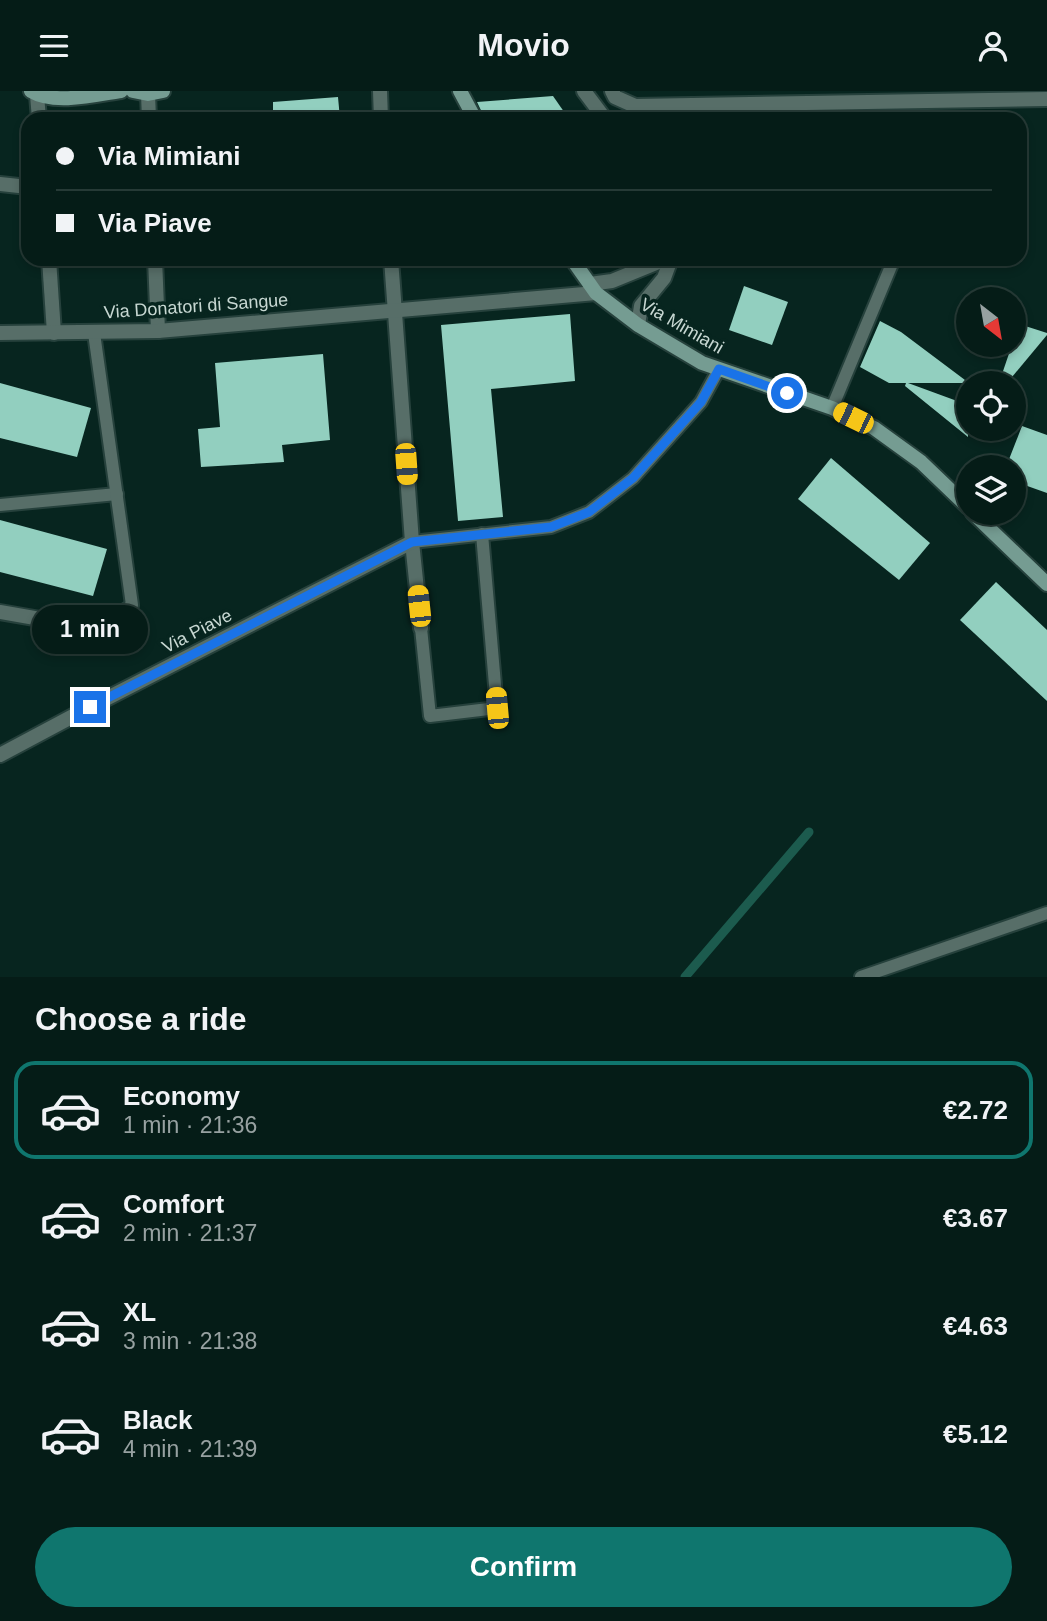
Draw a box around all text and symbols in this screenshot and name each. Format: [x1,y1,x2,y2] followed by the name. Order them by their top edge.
[35,27,73,65] icon: menu
[477,27,570,63] text: Movio
[974,27,1012,65] icon: person
[98,141,241,171] text: Via Mimiani
[98,208,212,238] text: Via Piave
[956,287,1026,357] north arrow
[956,287,1026,525] map controls
[103,290,289,322] street label: Via Donatori di Sangue
[637,294,727,358] street label: Via Mimiani
[956,371,1026,441] button: locate
[771,377,803,409] route start
[830,399,877,437] car
[395,442,418,486] car
[956,455,1026,525] button: layers
[407,584,432,628] car
[32,605,148,655] callout: 1 min
[159,605,235,657] street label: Via Piave
[60,616,120,642] text: 1 min
[485,686,510,730] car
[74,691,106,723] route end
[35,1001,247,1037] text: Choose a ride
[39,1079,102,1142] icon: car
[123,1081,240,1111] text: Economy
[943,1095,1008,1125] text: €2.72
[123,1112,257,1138] text: 1 min · 21:36
[39,1187,102,1250] icon: car
[123,1189,224,1219] text: Comfort
[943,1203,1008,1233] text: €3.67
[123,1220,257,1246] text: 2 min · 21:37
[39,1295,102,1358] icon: car
[123,1297,156,1327] text: XL
[943,1311,1008,1341] text: €4.63
[123,1328,257,1354] text: 3 min · 21:38
[39,1403,102,1466] icon: car
[123,1405,192,1435] text: Black
[943,1419,1008,1449] text: €5.12
[123,1436,257,1462] text: 4 min · 21:39
[35,1527,1012,1607] button: Confirm

